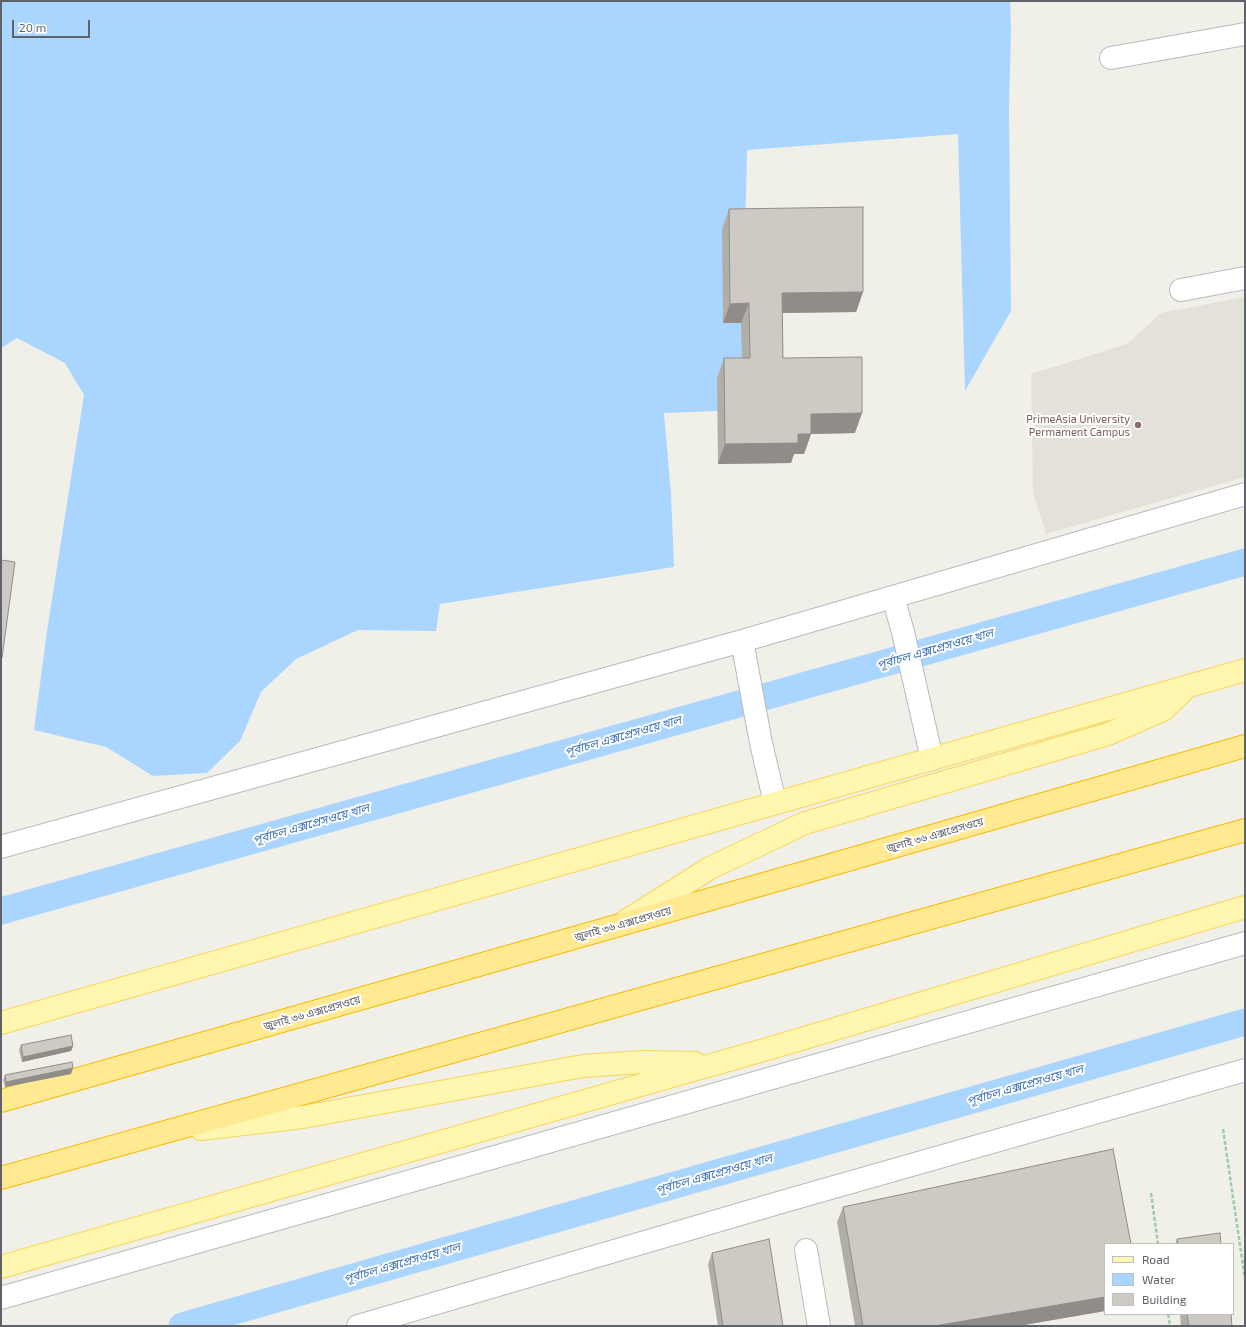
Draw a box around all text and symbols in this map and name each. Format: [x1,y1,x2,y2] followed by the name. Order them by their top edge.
[14,12,92,38] scale bar
[19,20,46,34] text: 20 m
[1026,412,1130,438] place label: PrimeAsia University Permament Campus
[1133,420,1143,430] marker: PrimeAsia University Permament Campus
[875,625,995,673] water label: পূর্বাচল এক্সপ্রেসওয়ে খাল
[563,712,683,760] water label: পূর্বাচল এক্সপ্রেসওয়ে খাল
[251,800,371,848] water label: পূর্বাচল এক্সপ্রেসওয়ে খাল
[885,815,985,855] street label: জুলাই ৩৬ এক্সপ্রেসওয়ে
[573,904,673,944] street label: জুলাই ৩৬ এক্সপ্রেসওয়ে
[262,993,362,1033] street label: জুলাই ৩৬ এক্সপ্রেসওয়ে
[965,1061,1085,1109] water label: পূর্বাচল এক্সপ্রেসওয়ে খাল
[654,1150,774,1198] water label: পূর্বাচল এক্সপ্রেসওয়ে খাল
[342,1239,462,1287] water label: পূর্বাচল এক্সপ্রেসওয়ে খাল
[1104,1243,1234,1315] legend
[1142,1252,1170,1266] text: Road
[1142,1272,1176,1286] text: Water
[1142,1292,1186,1306] text: Building

